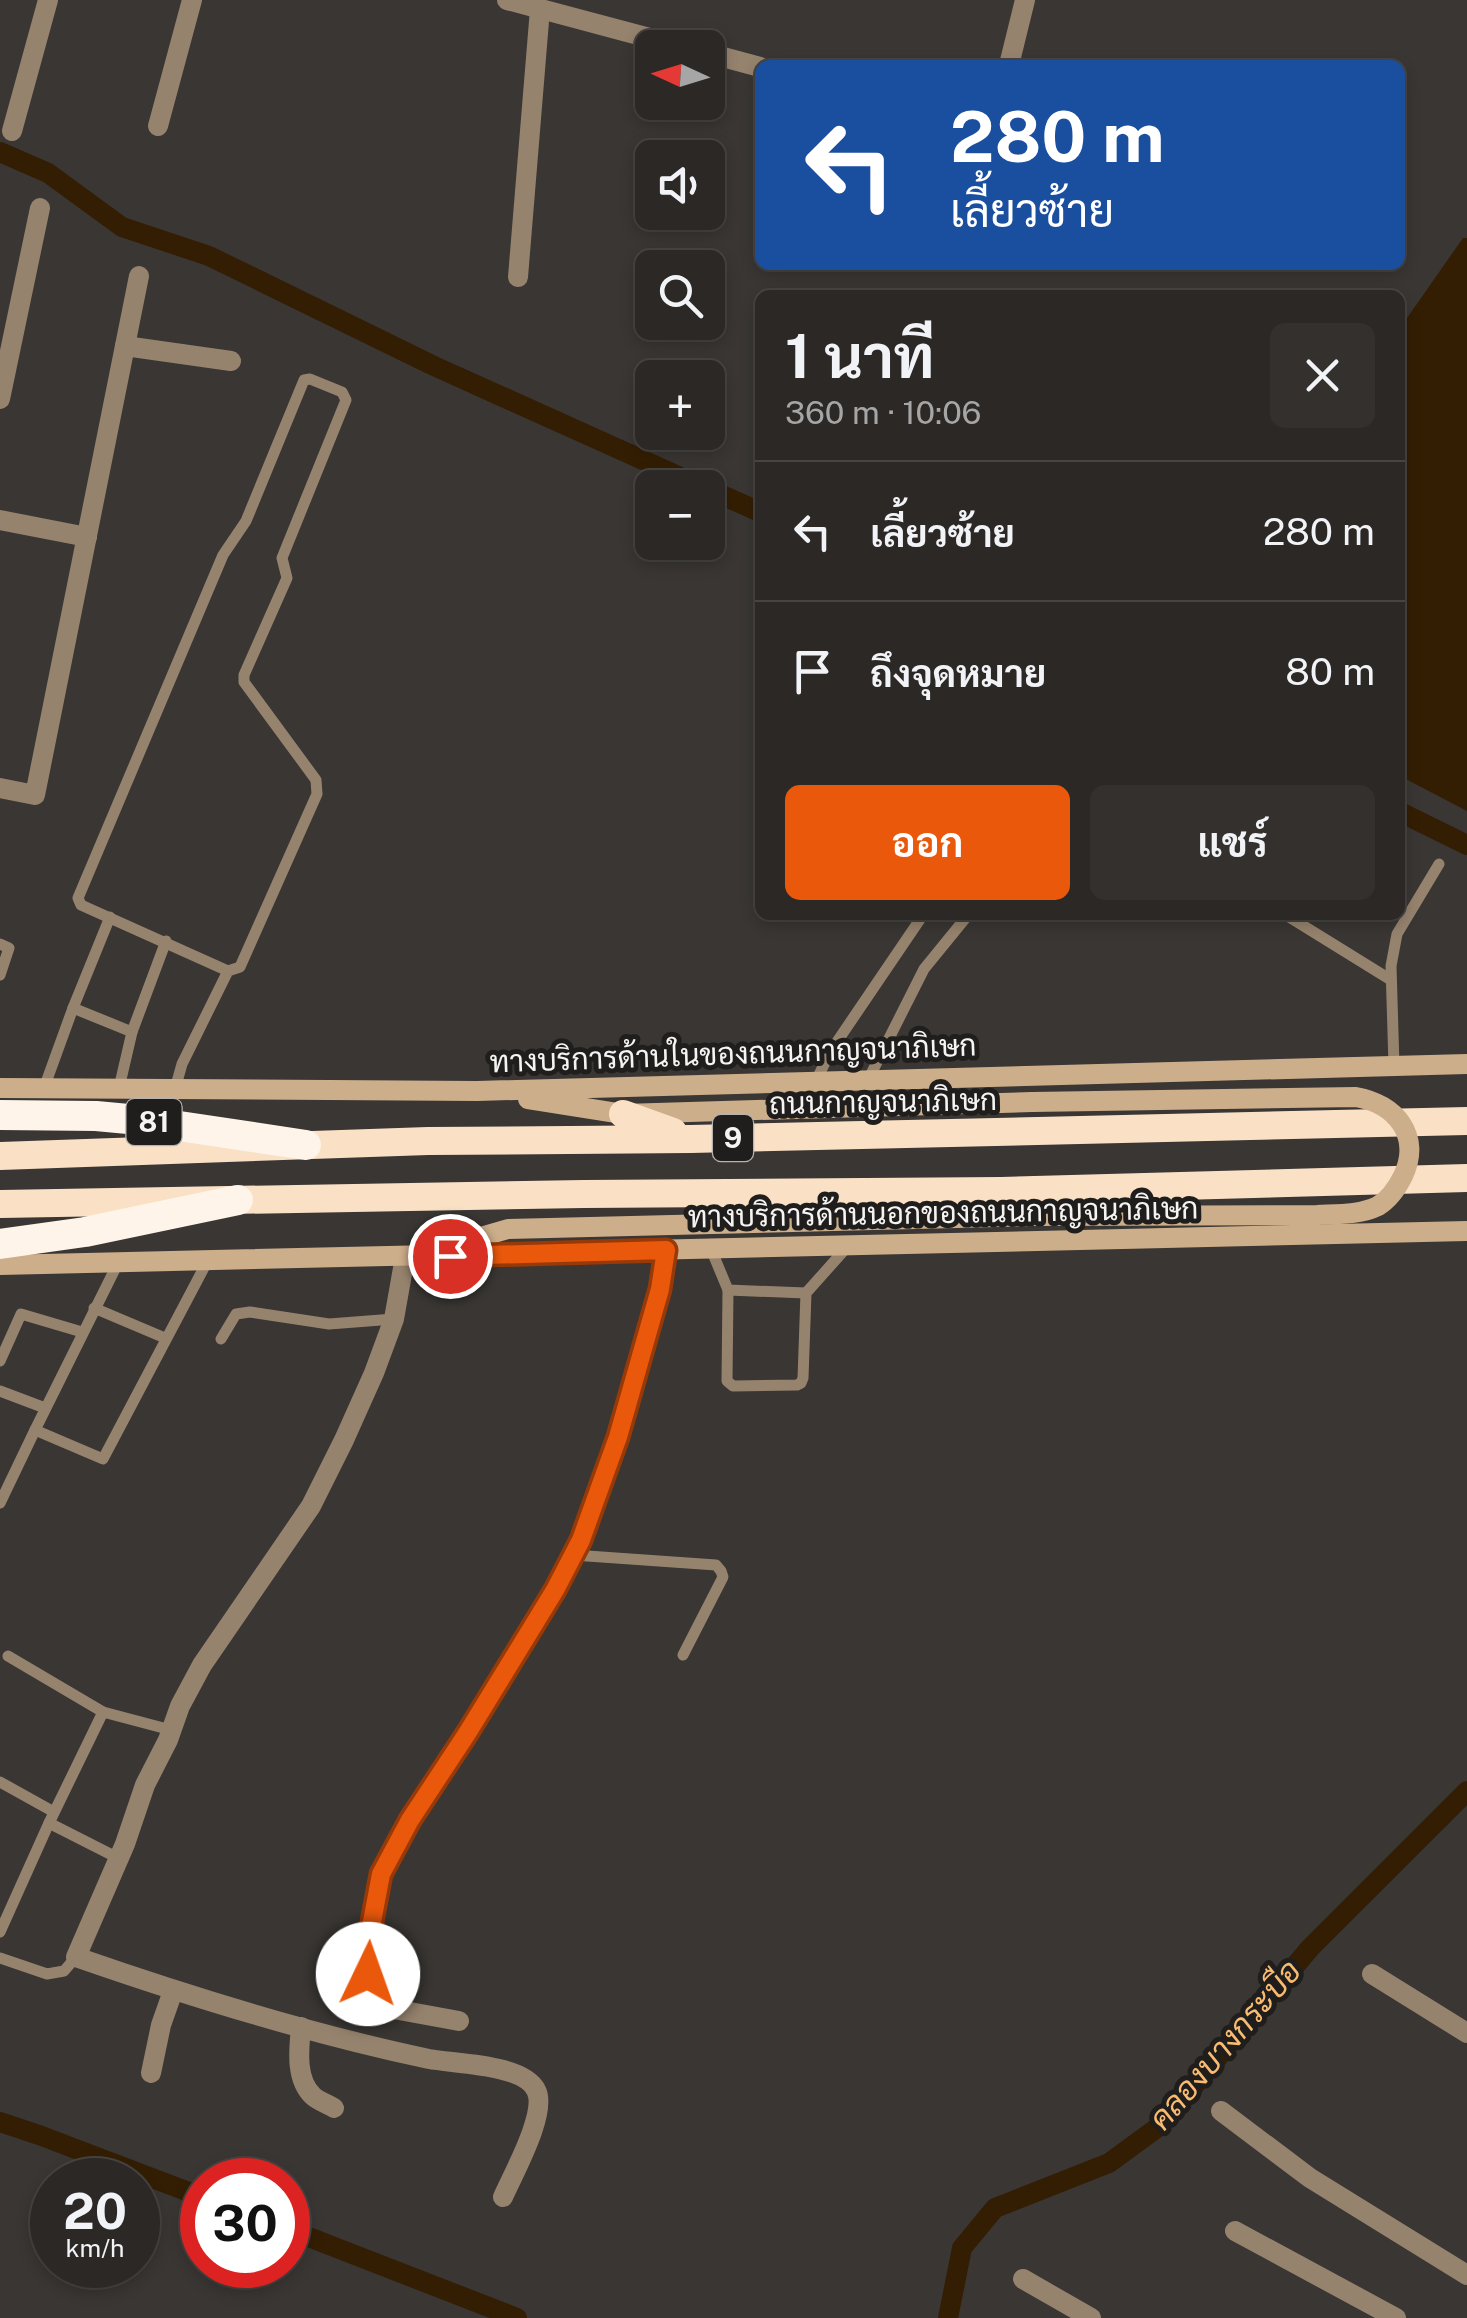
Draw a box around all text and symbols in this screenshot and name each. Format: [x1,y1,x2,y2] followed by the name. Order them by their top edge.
[635,30,725,120] north arrow
[635,30,725,560] map controls
[950,95,1165,178] text: 280 m
[785,100,915,230] icon: left
[635,140,725,230] button: sound
[950,184,1114,237] text: เลี้ยวซ้าย
[635,250,725,340] button: search
[785,321,935,392] text: 1 นาที
[1270,323,1375,428] button: close
[635,360,725,450] button: +
[785,394,982,431] text: 360 m · 10:06
[635,470,725,560] button: −
[785,504,840,559] icon: left
[1263,509,1375,554] text: 280 m
[870,511,1015,556] text: เลี้ยวซ้าย
[785,644,840,699] icon: arrive
[1285,649,1375,694] text: 80 m
[870,651,1046,696] text: ถึงจุดหมาย
[785,785,1070,900] button: ออก
[1090,785,1375,900] button: แชร์
[489,1025,977,1080] street label: ทางบริการด้านในของถนนกาญจนาภิเษก
[769,1081,997,1122] street label: ถนนกาญจนาภิเษก
[126,1099,182,1145] road number: 81
[713,1115,753,1161] road number: 9
[687,1188,1199,1235] street label: ทางบริการด้านนอกของถนนกาญจนาภิเษก
[408,1214,493,1299] pin
[423,1229,478,1284] icon: arrive
[316,1922,420,2026] position arrow
[1140,1952,1308,2137] water label: คลองบางกระบือ
[180,2158,310,2288] speed limit sign: 30
[63,2181,127,2240] text: 20
[66,2233,124,2263] text: km/h

